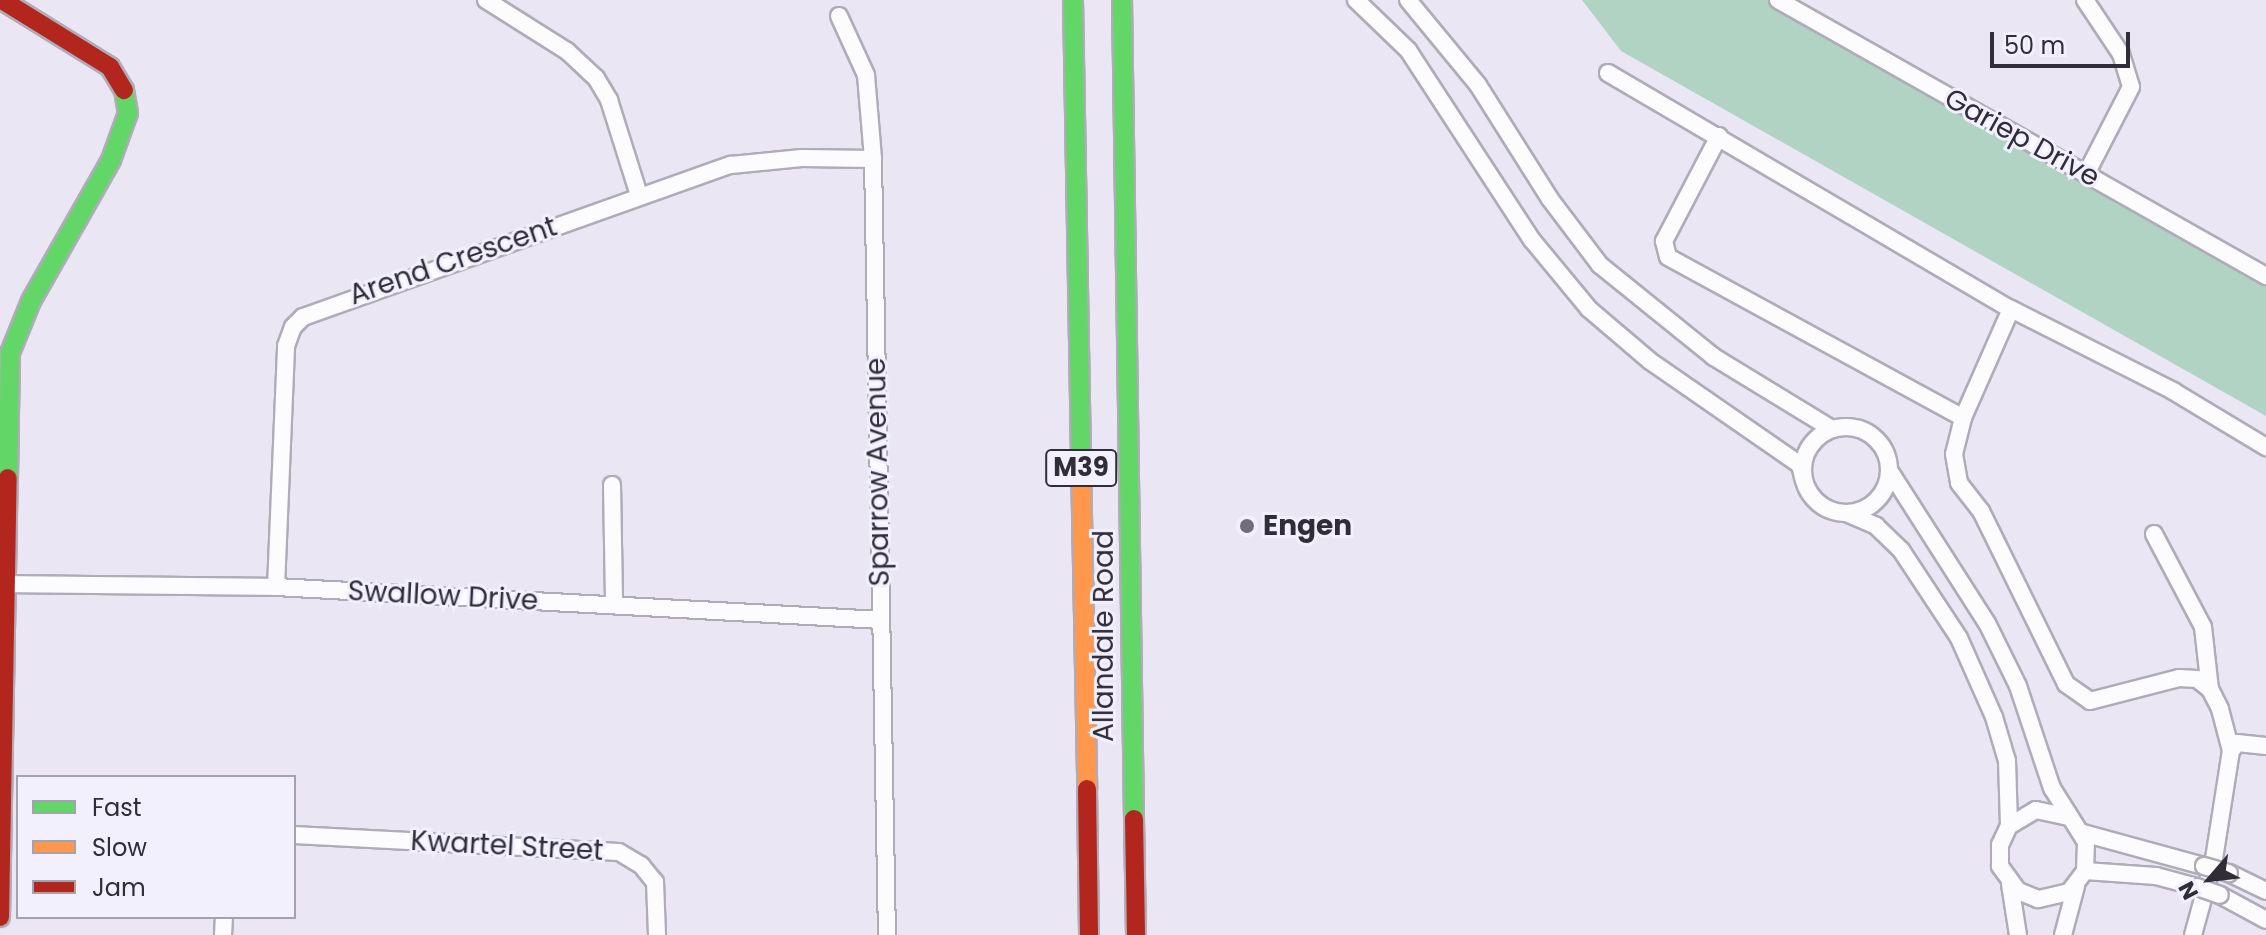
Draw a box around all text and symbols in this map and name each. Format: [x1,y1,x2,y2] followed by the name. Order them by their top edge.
[1994,16,2134,66] scale bar
[2004,29,2065,62] text: 50 m
[1939,82,2105,194] street label: Gariep Drive
[345,210,561,312] street label: Arend Crescent
[859,357,897,587] street label: Sparrow Avenue
[1045,446,1117,490] road number: M39
[1263,509,1352,543] place label: Engen
[1238,517,1256,535] marker: Engen
[1087,530,1121,742] street label: Allandale Road
[347,574,539,618] street label: Swallow Drive
[16,775,296,919] legend
[92,791,142,824] text: Fast
[410,824,604,868] street label: Kwartel Street
[92,831,147,864] text: Slow
[2170,839,2250,919] north arrow
[92,871,146,904] text: Jam
[2171,876,2206,905] text: N

